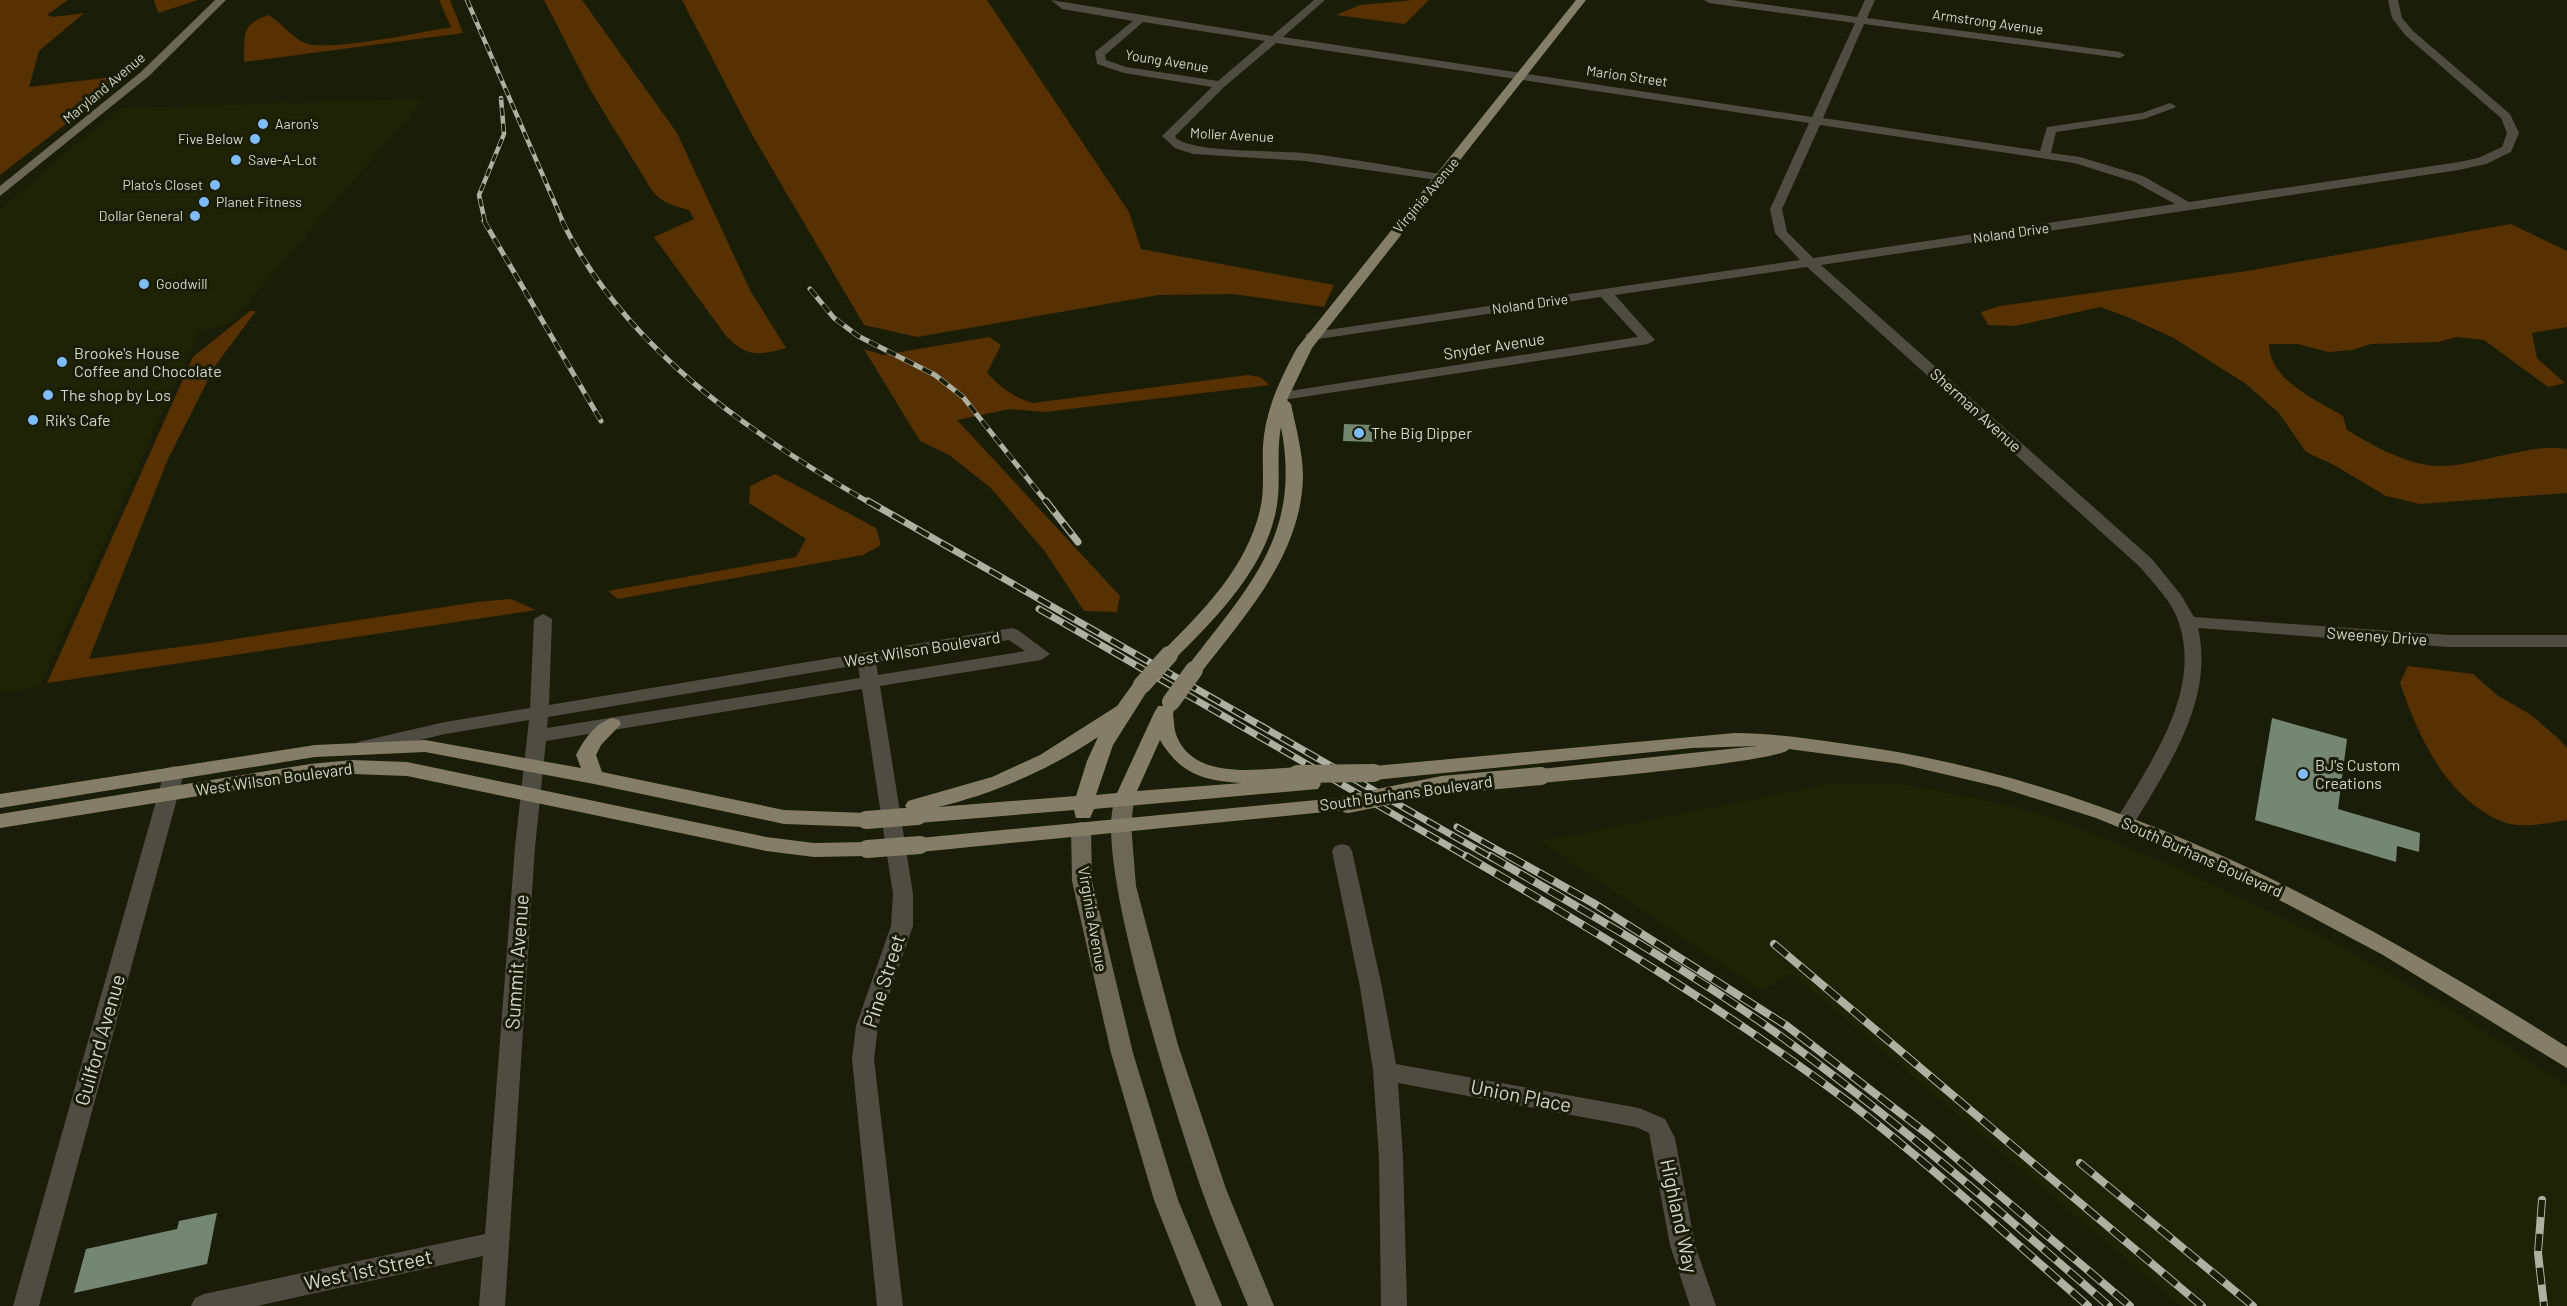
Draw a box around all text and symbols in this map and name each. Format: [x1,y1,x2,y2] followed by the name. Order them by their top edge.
[1931,5,2045,38] street label: Armstrong Avenue
[1124,45,1210,76] street label: Young Avenue
[59,48,148,127] street label: Maryland Avenue
[1585,61,1669,90] street label: Marion Street
[275,115,319,132] place label: Aaron's
[256,117,270,131] marker: Aaron's
[1190,124,1274,145] street label: Moller Avenue
[178,130,243,147] place label: Five Below
[248,132,262,146] marker: Five Below
[248,151,317,168] place label: Save-A-Lot
[229,153,243,167] marker: Save-A-Lot
[1389,153,1462,236] street label: Virginia Avenue
[123,176,203,193] place label: Plato's Closet
[208,178,222,192] marker: Plato's Closet
[216,193,302,210] place label: Planet Fitness
[197,195,211,209] marker: Planet Fitness
[99,207,183,224] place label: Dollar General
[188,209,202,223] marker: Dollar General
[1972,219,2050,246] street label: Noland Drive
[156,275,208,292] place label: Goodwill
[137,277,151,291] marker: Goodwill
[1491,290,1569,317] street label: Noland Drive
[1442,328,1546,363] street label: Snyder Avenue
[74,343,222,380] place label: Brooke's House Coffee and Chocolate
[55,355,69,369] marker: Brooke's House Coffee and Chocolate
[1927,364,2026,456] street label: Sherman Avenue
[60,385,171,404] place label: The shop by Los
[41,388,55,402] marker: The shop by Los
[45,410,111,429] place label: Rik's Cafe
[26,413,40,427] marker: Rik's Cafe
[1371,423,1472,442] place label: The Big Dipper
[1352,426,1366,440] marker: The Big Dipper
[2326,623,2428,648] street label: Sweeney Drive
[843,627,1001,670] street label: West Wilson Boulevard
[2315,755,2400,792] place label: BJ's Custom Creations
[194,758,353,799] street label: West Wilson Boulevard
[2296,767,2310,781] marker: BJ's Custom Creations
[1318,771,1494,814] street label: South Burhans Boulevard
[2119,812,2286,901] street label: South Burhans Boulevard
[1075,865,1112,973] street label: Virginia Avenue
[499,894,533,1030] street label: Summit Avenue
[857,931,909,1030] street label: Pine Street
[69,971,129,1108] street label: Guilford Avenue
[1469,1073,1574,1117] street label: Union Place
[1656,1157,1704,1275] street label: Highland Way
[302,1244,434,1294] street label: West 1st Street

